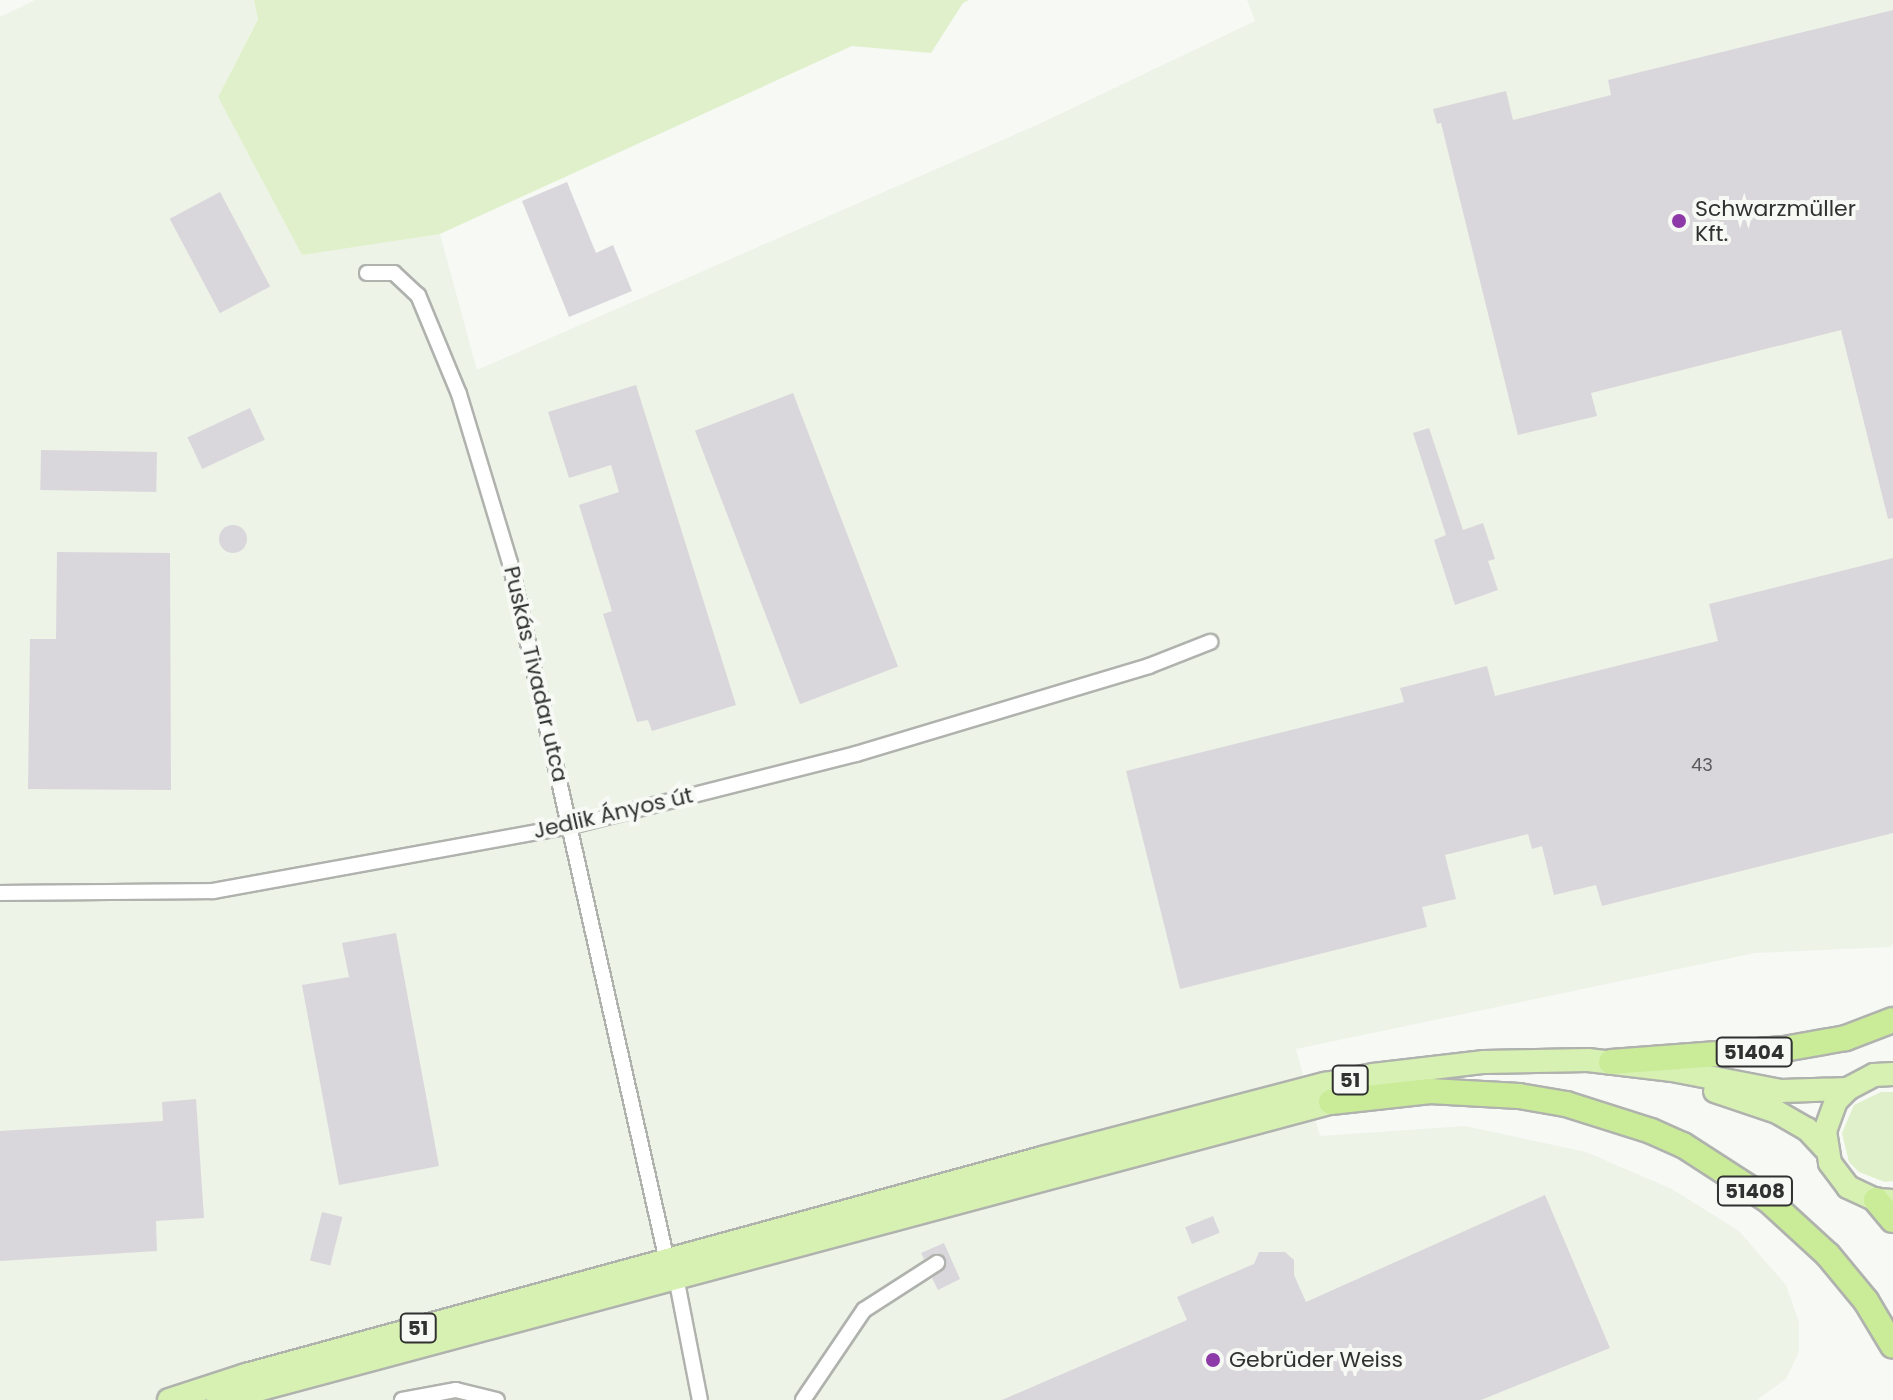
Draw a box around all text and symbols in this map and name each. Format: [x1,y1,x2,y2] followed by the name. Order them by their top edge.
[1695,195,1856,246] place label: Schwarzmüller Kft.
[1670,212,1688,230] marker: Schwarzmüller Kft.
[498,564,574,784] street label: Puskás Tivadar utca
[1691,754,1713,776] house number: 43
[531,782,695,844] street label: Jedlik Ányos út
[1714,1036,1794,1068] road number: 51404
[1330,1064,1370,1096] road number: 51
[1715,1175,1795,1207] road number: 51408
[398,1312,438,1344] road number: 51
[1229,1347,1403,1373] place label: Gebrüder Weiss
[1204,1351,1222,1369] marker: Gebrüder Weiss

